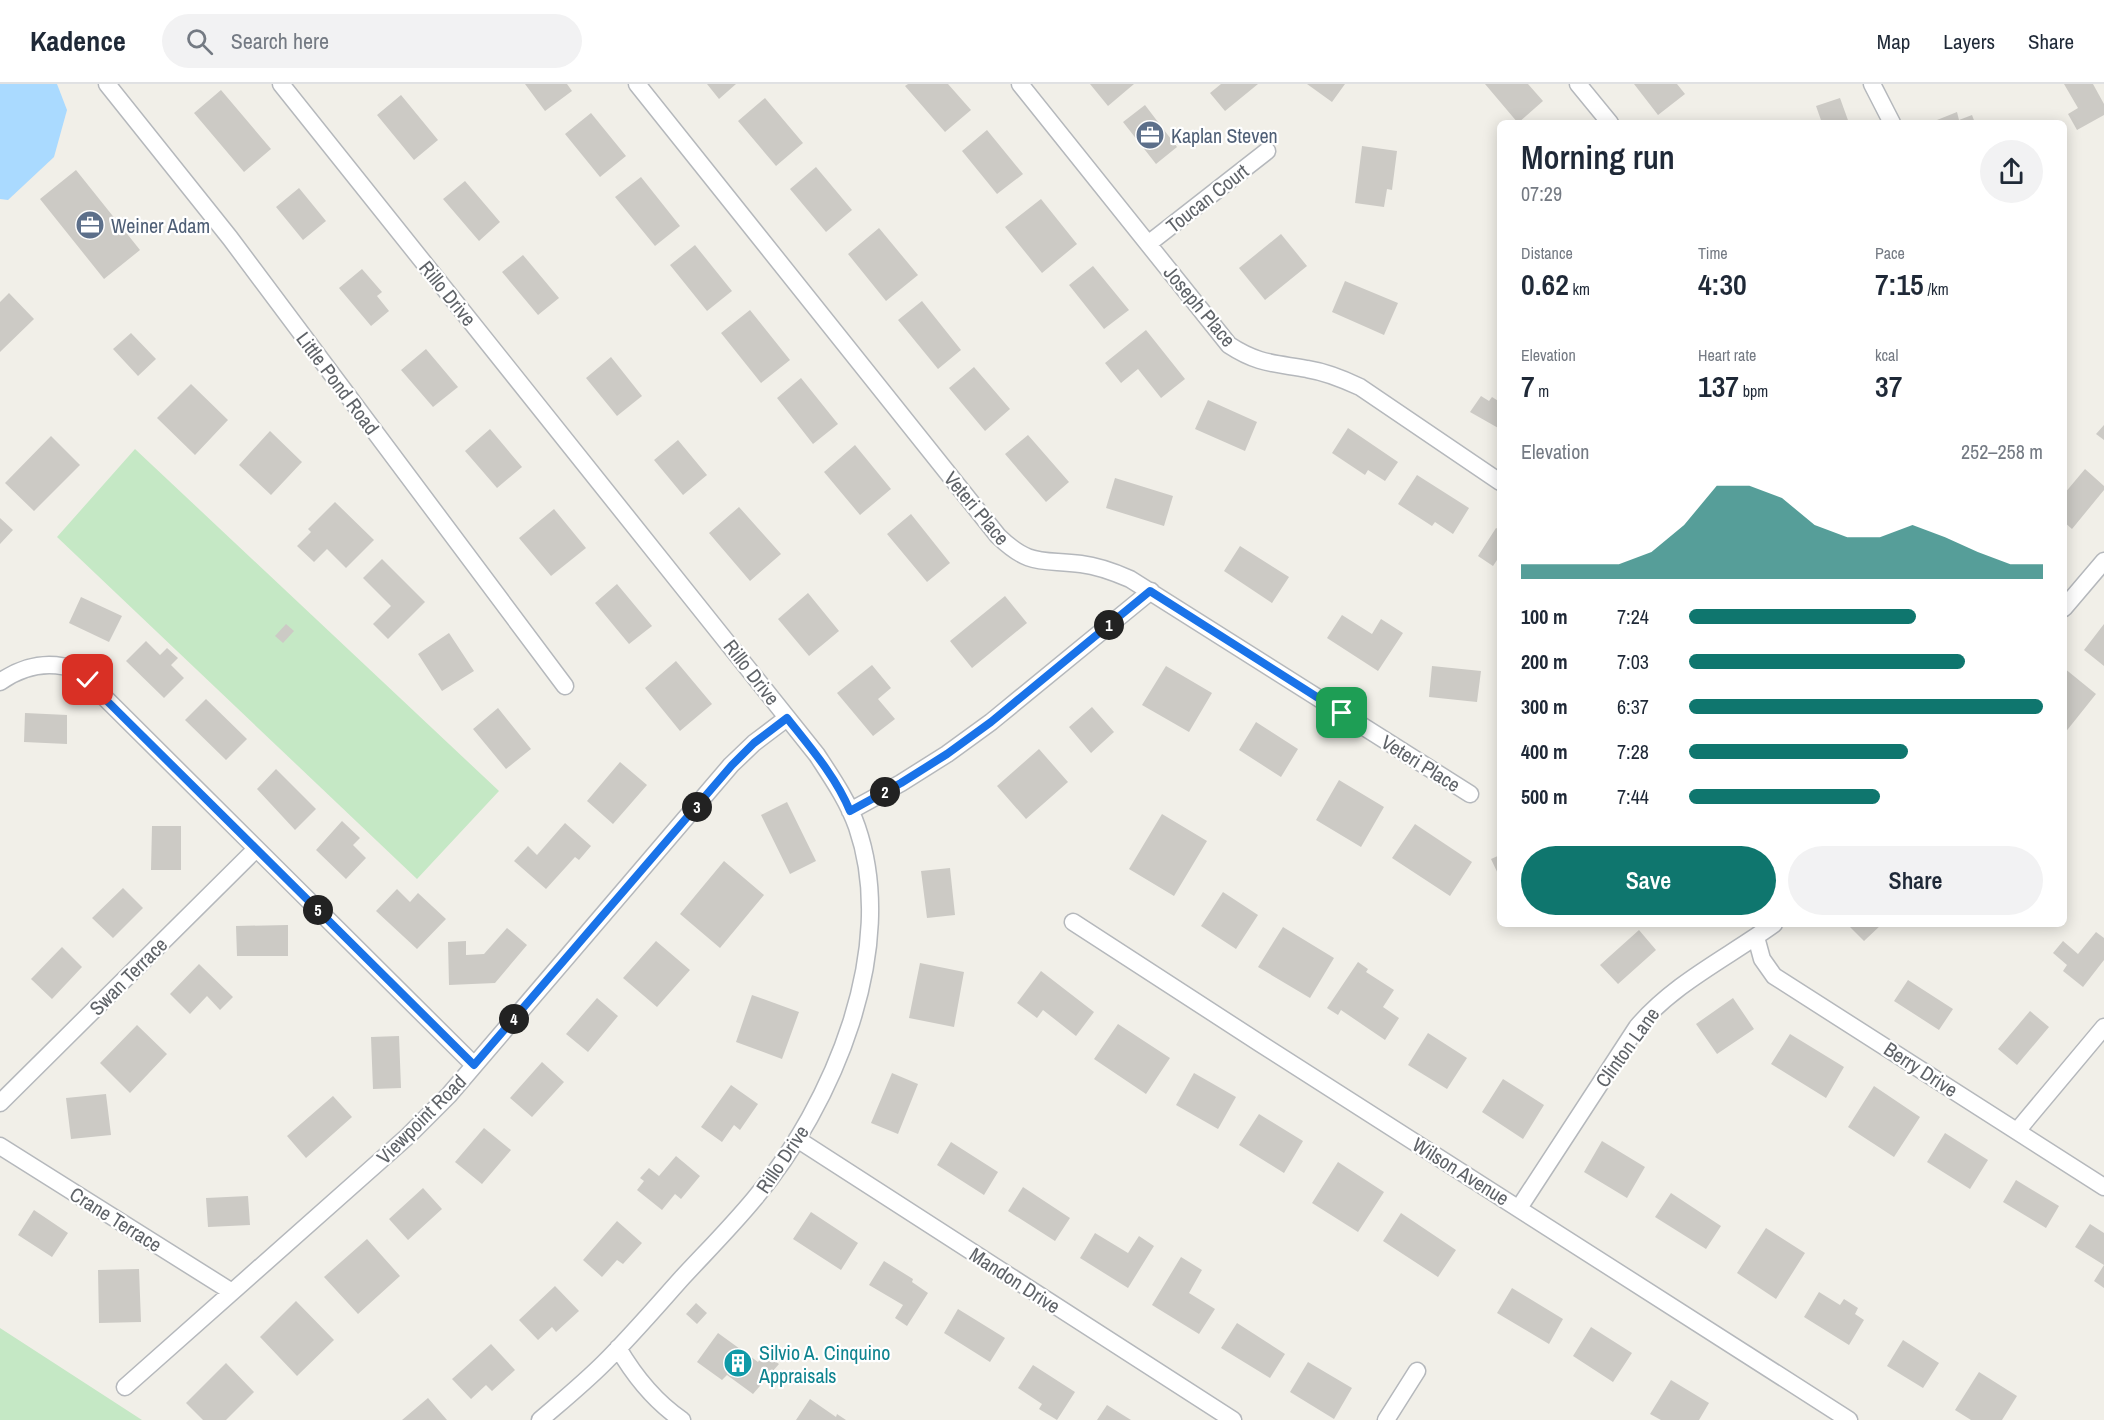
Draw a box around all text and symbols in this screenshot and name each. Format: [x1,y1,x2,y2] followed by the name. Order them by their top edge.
[162,14,582,68] search box
[30,22,126,60] text: Kadence
[183,25,216,58] icon: search
[231,26,329,56] text: Search here
[1877,27,1910,56] text: Map
[1943,27,1995,56] text: Layers
[2028,27,2074,56] text: Share
[1134,119,1166,151] office icon: Kaplan Steven
[1171,122,1278,149] place label: Kaplan Steven
[1521,135,1675,179] text: Morning run
[1980,140,2043,203] button: share
[1160,157,1254,239] street label: Toucan Court
[1521,180,1562,207] text: 07:29
[74,209,106,241] office icon: Weiner Adam
[111,212,210,239] place label: Weiner Adam
[1521,242,1573,264] text: Distance
[1698,242,1728,264] text: Time
[1875,242,1905,264] text: Pace
[413,255,483,331] street label: Rillo Drive
[1158,260,1242,352] street label: Joseph Place
[1521,264,1569,304] text: 0.62
[1698,264,1747,304] text: 4:30
[1875,264,1924,304] text: 7:15
[1569,278,1590,300] text: km
[1924,278,1949,300] text: /km
[290,326,386,440] street label: Little Pond Road
[1521,344,1576,366] text: Elevation
[1698,344,1756,366] text: Heart rate
[1875,344,1898,366] text: kcal
[1521,366,1535,406] text: 7
[1698,366,1739,406] text: 137
[1875,366,1902,406] text: 37
[1535,380,1549,402] text: m
[1739,380,1768,402] text: bpm
[1521,438,1589,465] text: Elevation
[1961,438,2043,465] text: 252–258 m
[938,465,1016,551] street label: Veteri Place
[1521,603,1568,630] text: 100 m
[1617,603,1649,630] text: 7:24
[1094,610,1124,640] pin: 1
[1105,614,1113,636] text: 1
[718,634,786,710] street label: Rillo Drive
[1521,648,1568,675] text: 200 m
[1617,648,1649,675] text: 7:03
[62,654,113,705] pin
[71,663,104,696] icon: check
[1316,687,1367,738] pin
[1521,693,1568,720] text: 300 m
[1617,693,1649,720] text: 6:37
[1325,696,1358,729] icon: arrive
[1376,728,1466,798] street label: Veteri Place
[1521,738,1568,765] text: 400 m
[1617,738,1649,765] text: 7:28
[870,777,900,807] pin: 2
[881,781,889,803] text: 2
[1521,783,1568,810] text: 500 m
[1617,783,1649,810] text: 7:44
[682,792,712,822] pin: 3
[693,796,701,818] text: 3
[1521,846,1776,915] button: Save
[1788,846,2043,915] button: Share
[303,895,333,925] pin: 5
[314,899,322,921] text: 5
[83,931,173,1021] street label: Swan Terrace
[1589,1001,1665,1093] street label: Clinton Lane
[499,1004,529,1034] pin: 4
[510,1008,518,1030] text: 4
[1879,1035,1963,1103] street label: Berry Drive
[370,1068,472,1170] street label: Viewpoint Road
[749,1120,815,1198] street label: Rillo Drive
[1408,1131,1514,1211] street label: Wilson Avenue
[65,1180,167,1258] street label: Crane Terrace
[964,1241,1066,1319] street label: Mandon Drive
[758,1339,890,1389] place label: Silvio A. Cinquino Appraisals
[722,1347,754,1379] building icon: Silvio A. Cinquino Appraisals

